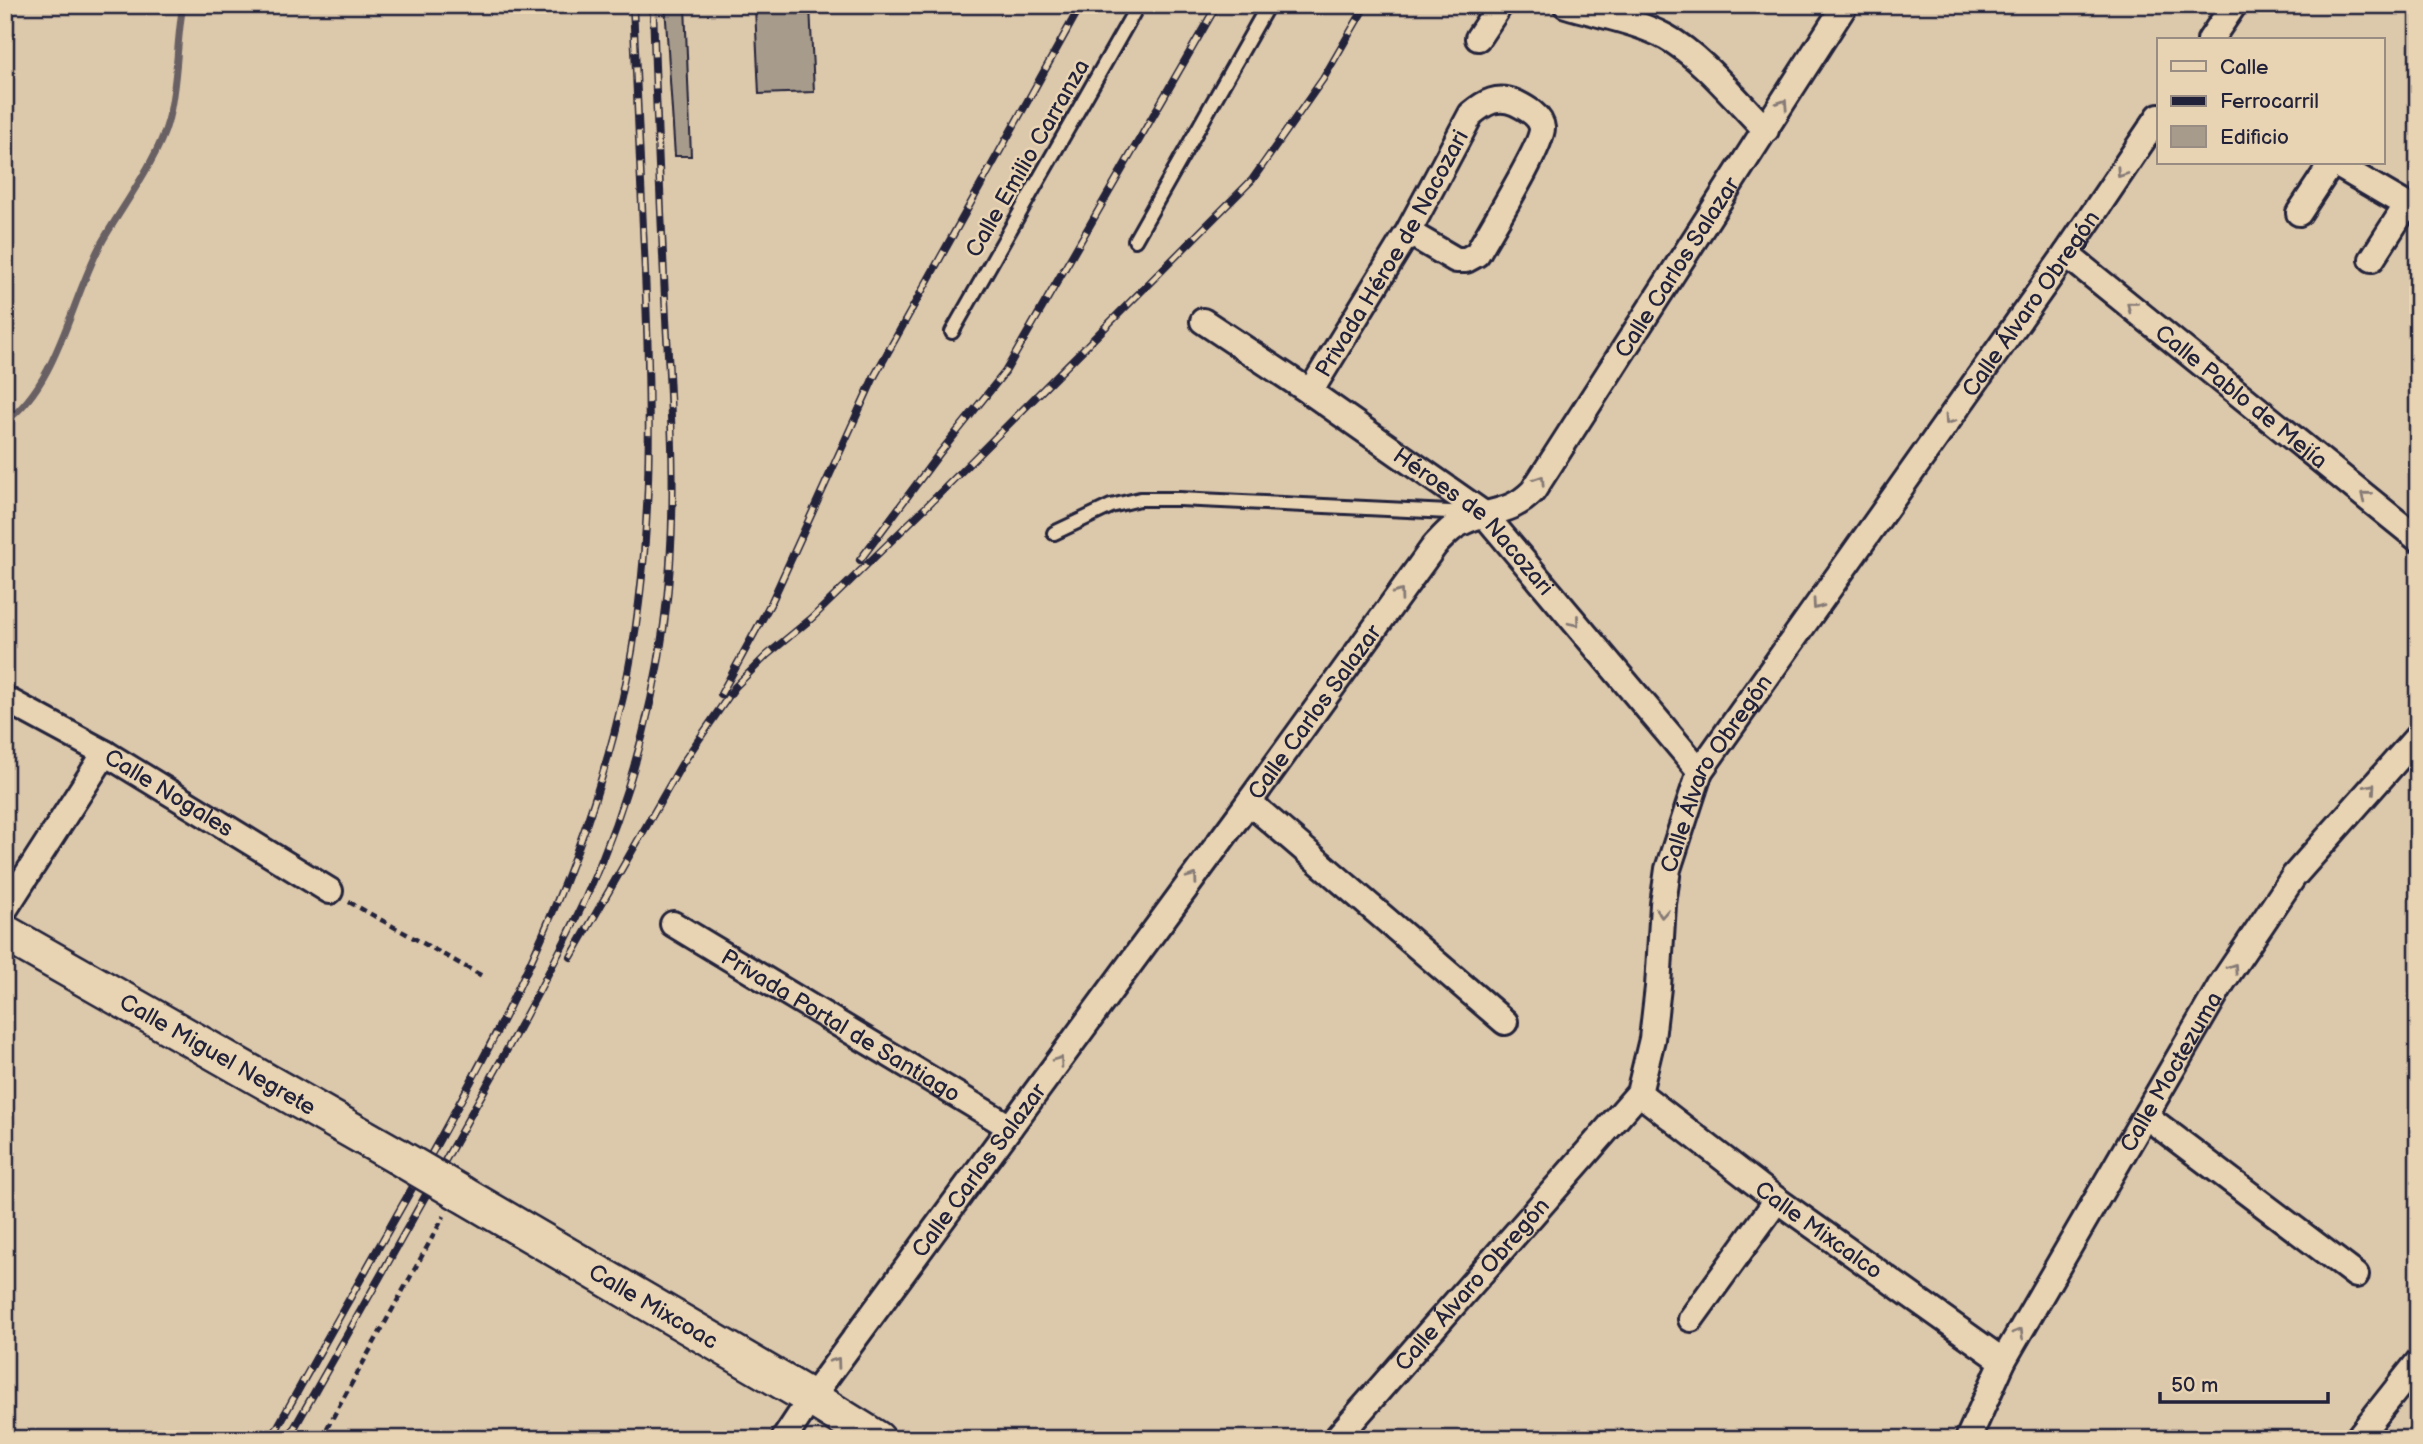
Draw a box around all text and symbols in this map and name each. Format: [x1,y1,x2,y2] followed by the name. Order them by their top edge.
[2157,38,2384,164] legend
[960,55,1096,262] street label: Calle Emilio Carranza
[2220,55,2269,80] text: Calle
[2220,89,2319,114] text: Ferrocarril
[1774,98,1787,111] one-way arrow
[1310,125,1475,382] street label: Privada Héroe de Nacozari
[2220,125,2289,150] text: Edificio
[2116,165,2129,178] one-way arrow
[1609,172,1746,363] street label: Calle Carlos Salazar
[1956,206,2106,403] street label: Calle Álvaro Obregón
[2126,302,2138,315] one-way arrow
[2149,319,2333,475] street label: Calle Pablo de Mejía
[1944,412,1957,425] one-way arrow
[1388,442,1559,601] street label: Héroes de Nacozari
[1531,475,1544,488] one-way arrow
[2360,491,2372,504] one-way arrow
[1391,589,1403,602] one-way arrow
[1813,597,1825,610] one-way arrow
[1567,614,1579,627] one-way arrow
[1242,619,1388,805] street label: Calle Carlos Salazar
[1655,669,1779,876] street label: Calle Álvaro Obregón
[99,743,238,843] street label: Calle Nogales
[2363,783,2375,796] one-way arrow
[1185,873,1198,885] one-way arrow
[1655,907,1670,918] one-way arrow
[716,943,965,1109] street label: Privada Portal de Santiago
[2225,962,2238,975] one-way arrow
[2114,987,2229,1157] street label: Calle Moctezuma
[114,988,321,1122] street label: Calle Miguel Negrete
[1050,1056,1063,1069] one-way arrow
[906,1077,1053,1263] street label: Calle Carlos Salazar
[1749,1175,1888,1286] street label: Calle Mixcalco
[1389,1192,1556,1377] street label: Calle Álvaro Obregón
[583,1258,723,1356] street label: Calle Mixcoac
[2011,1328,2024,1341] one-way arrow
[828,1358,841,1370] one-way arrow
[2160,1360,2328,1404] scale bar
[2171,1373,2218,1398] text: 50 m

